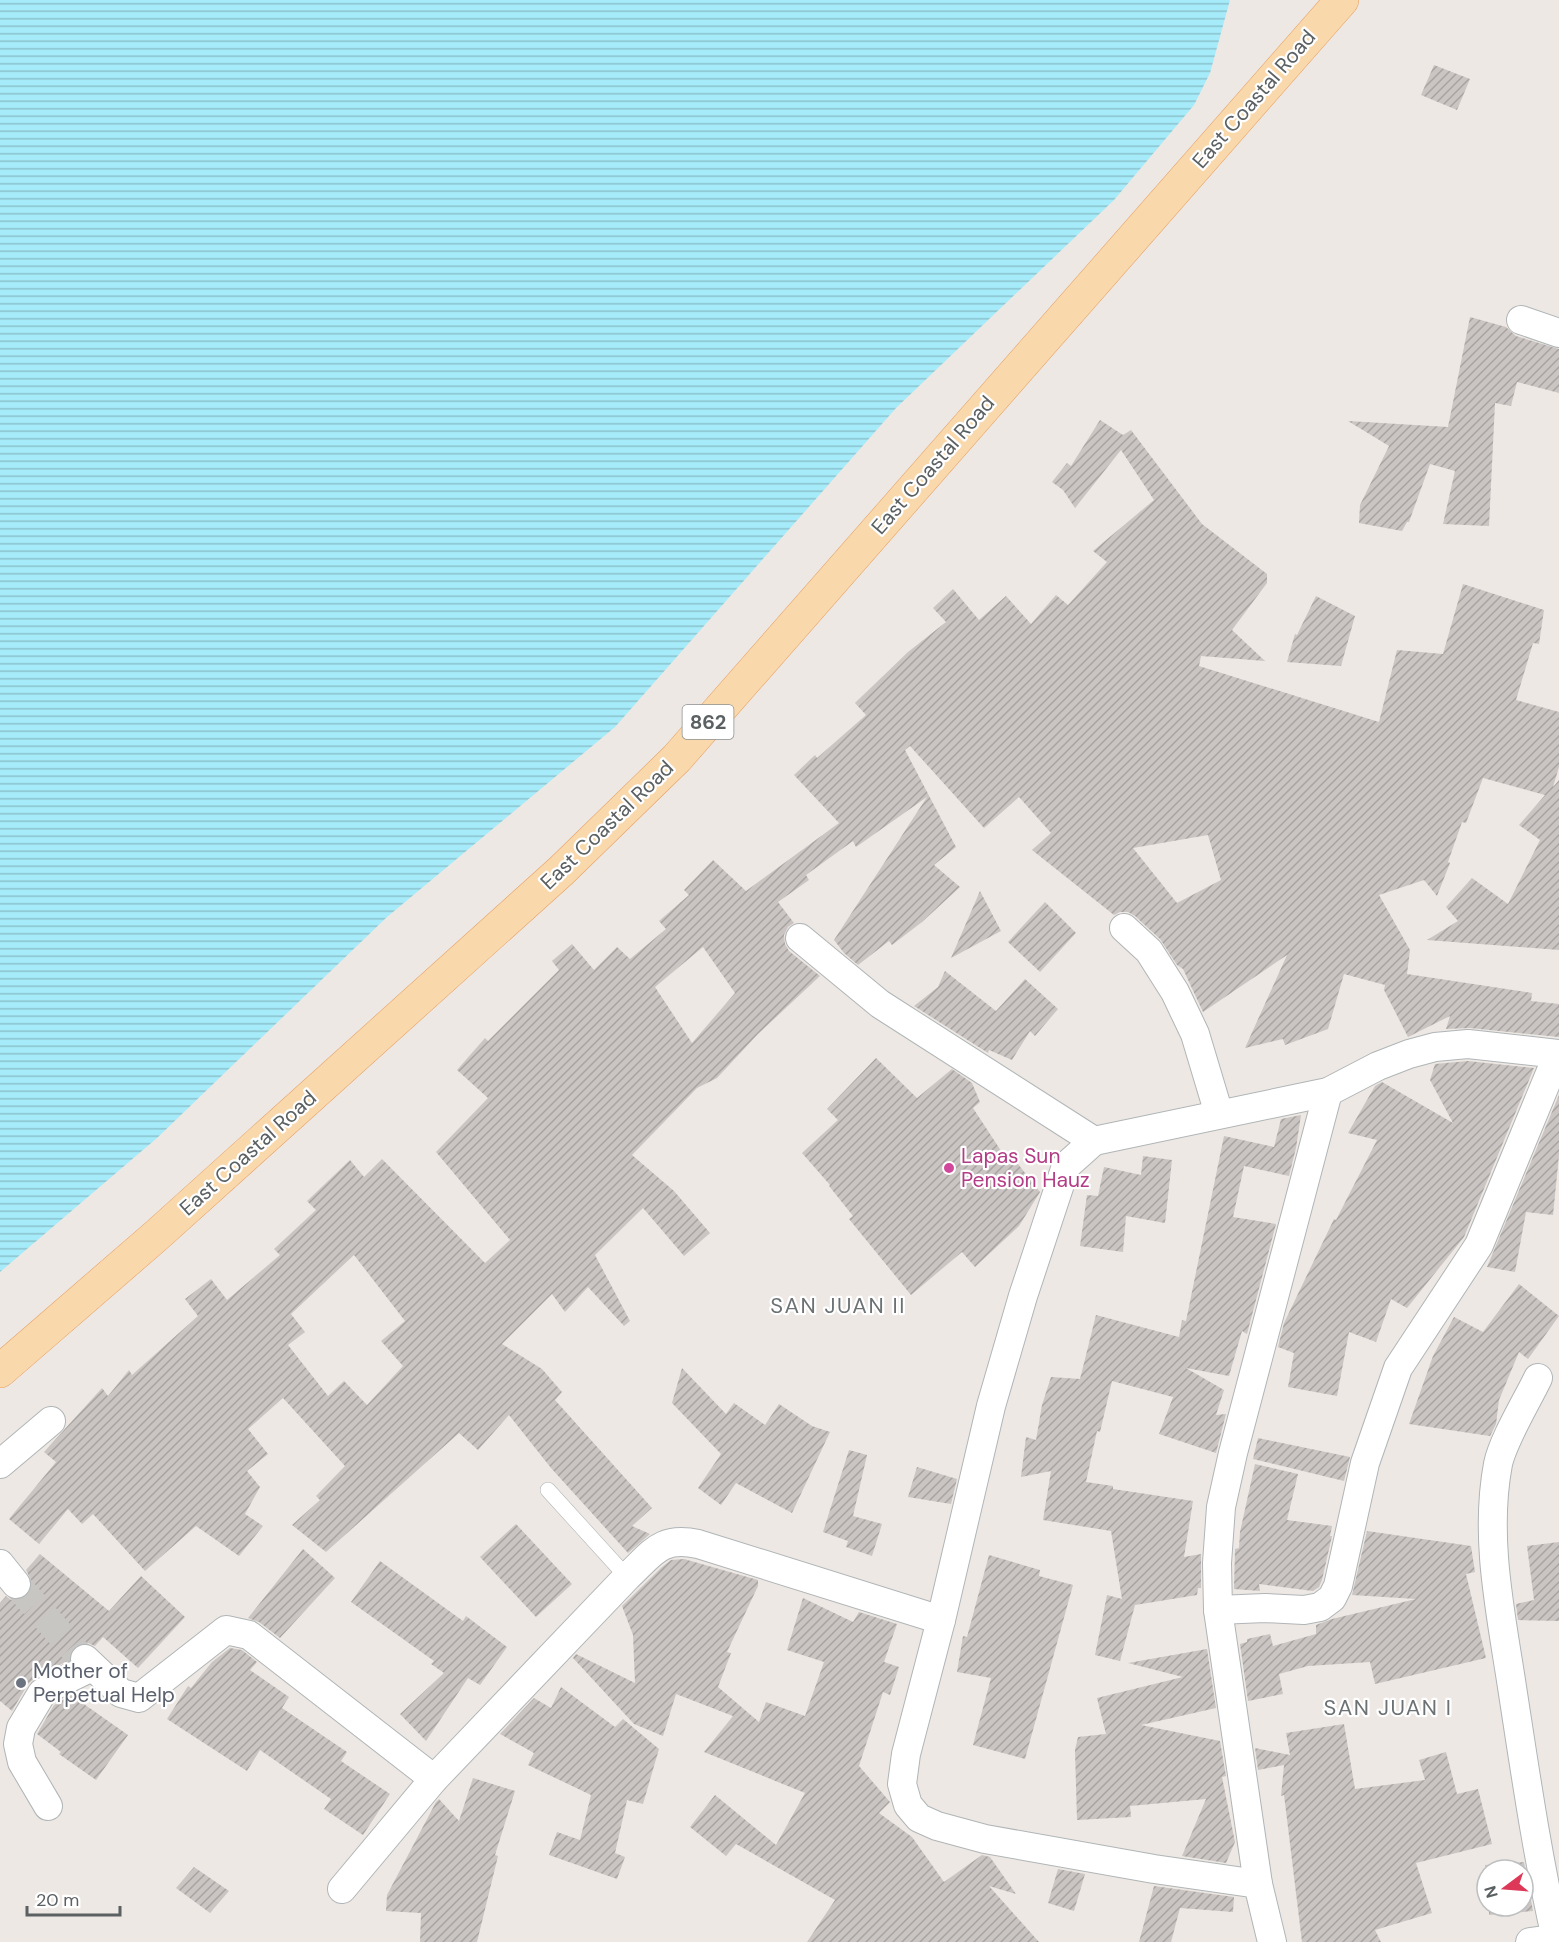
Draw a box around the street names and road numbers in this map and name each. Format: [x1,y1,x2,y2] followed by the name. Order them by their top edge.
[1186,24,1322,174] street label: East Coastal Road
[865,390,1001,540] street label: East Coastal Road
[682,705,734,739] road number: 862
[534,754,680,896] street label: East Coastal Road
[174,1084,322,1222] street label: East Coastal Road

